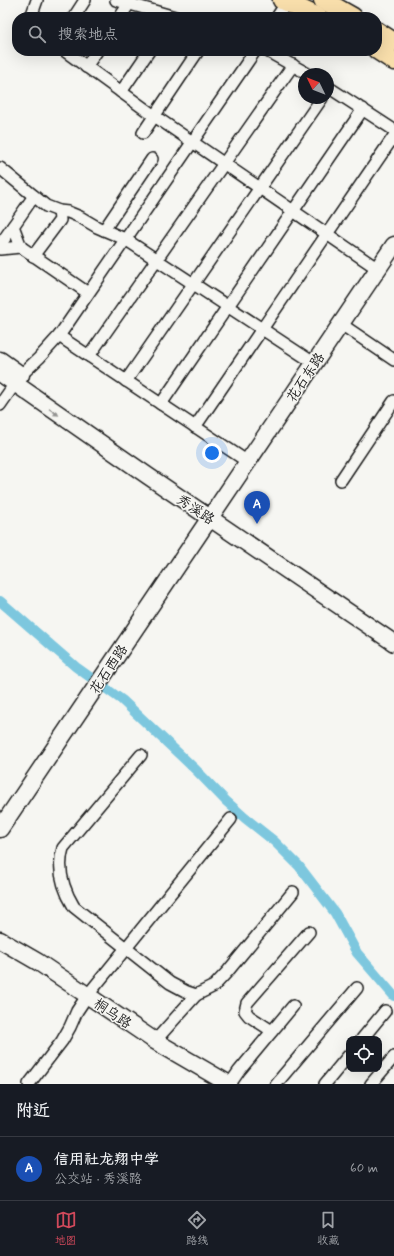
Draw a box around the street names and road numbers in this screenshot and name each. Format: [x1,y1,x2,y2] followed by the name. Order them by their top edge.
[283,349,329,406] street label: 花石东路
[173,491,218,529] street label: 秀溪路
[86,641,132,698] street label: 花石西路
[90,995,135,1033] street label: 桐乌路

